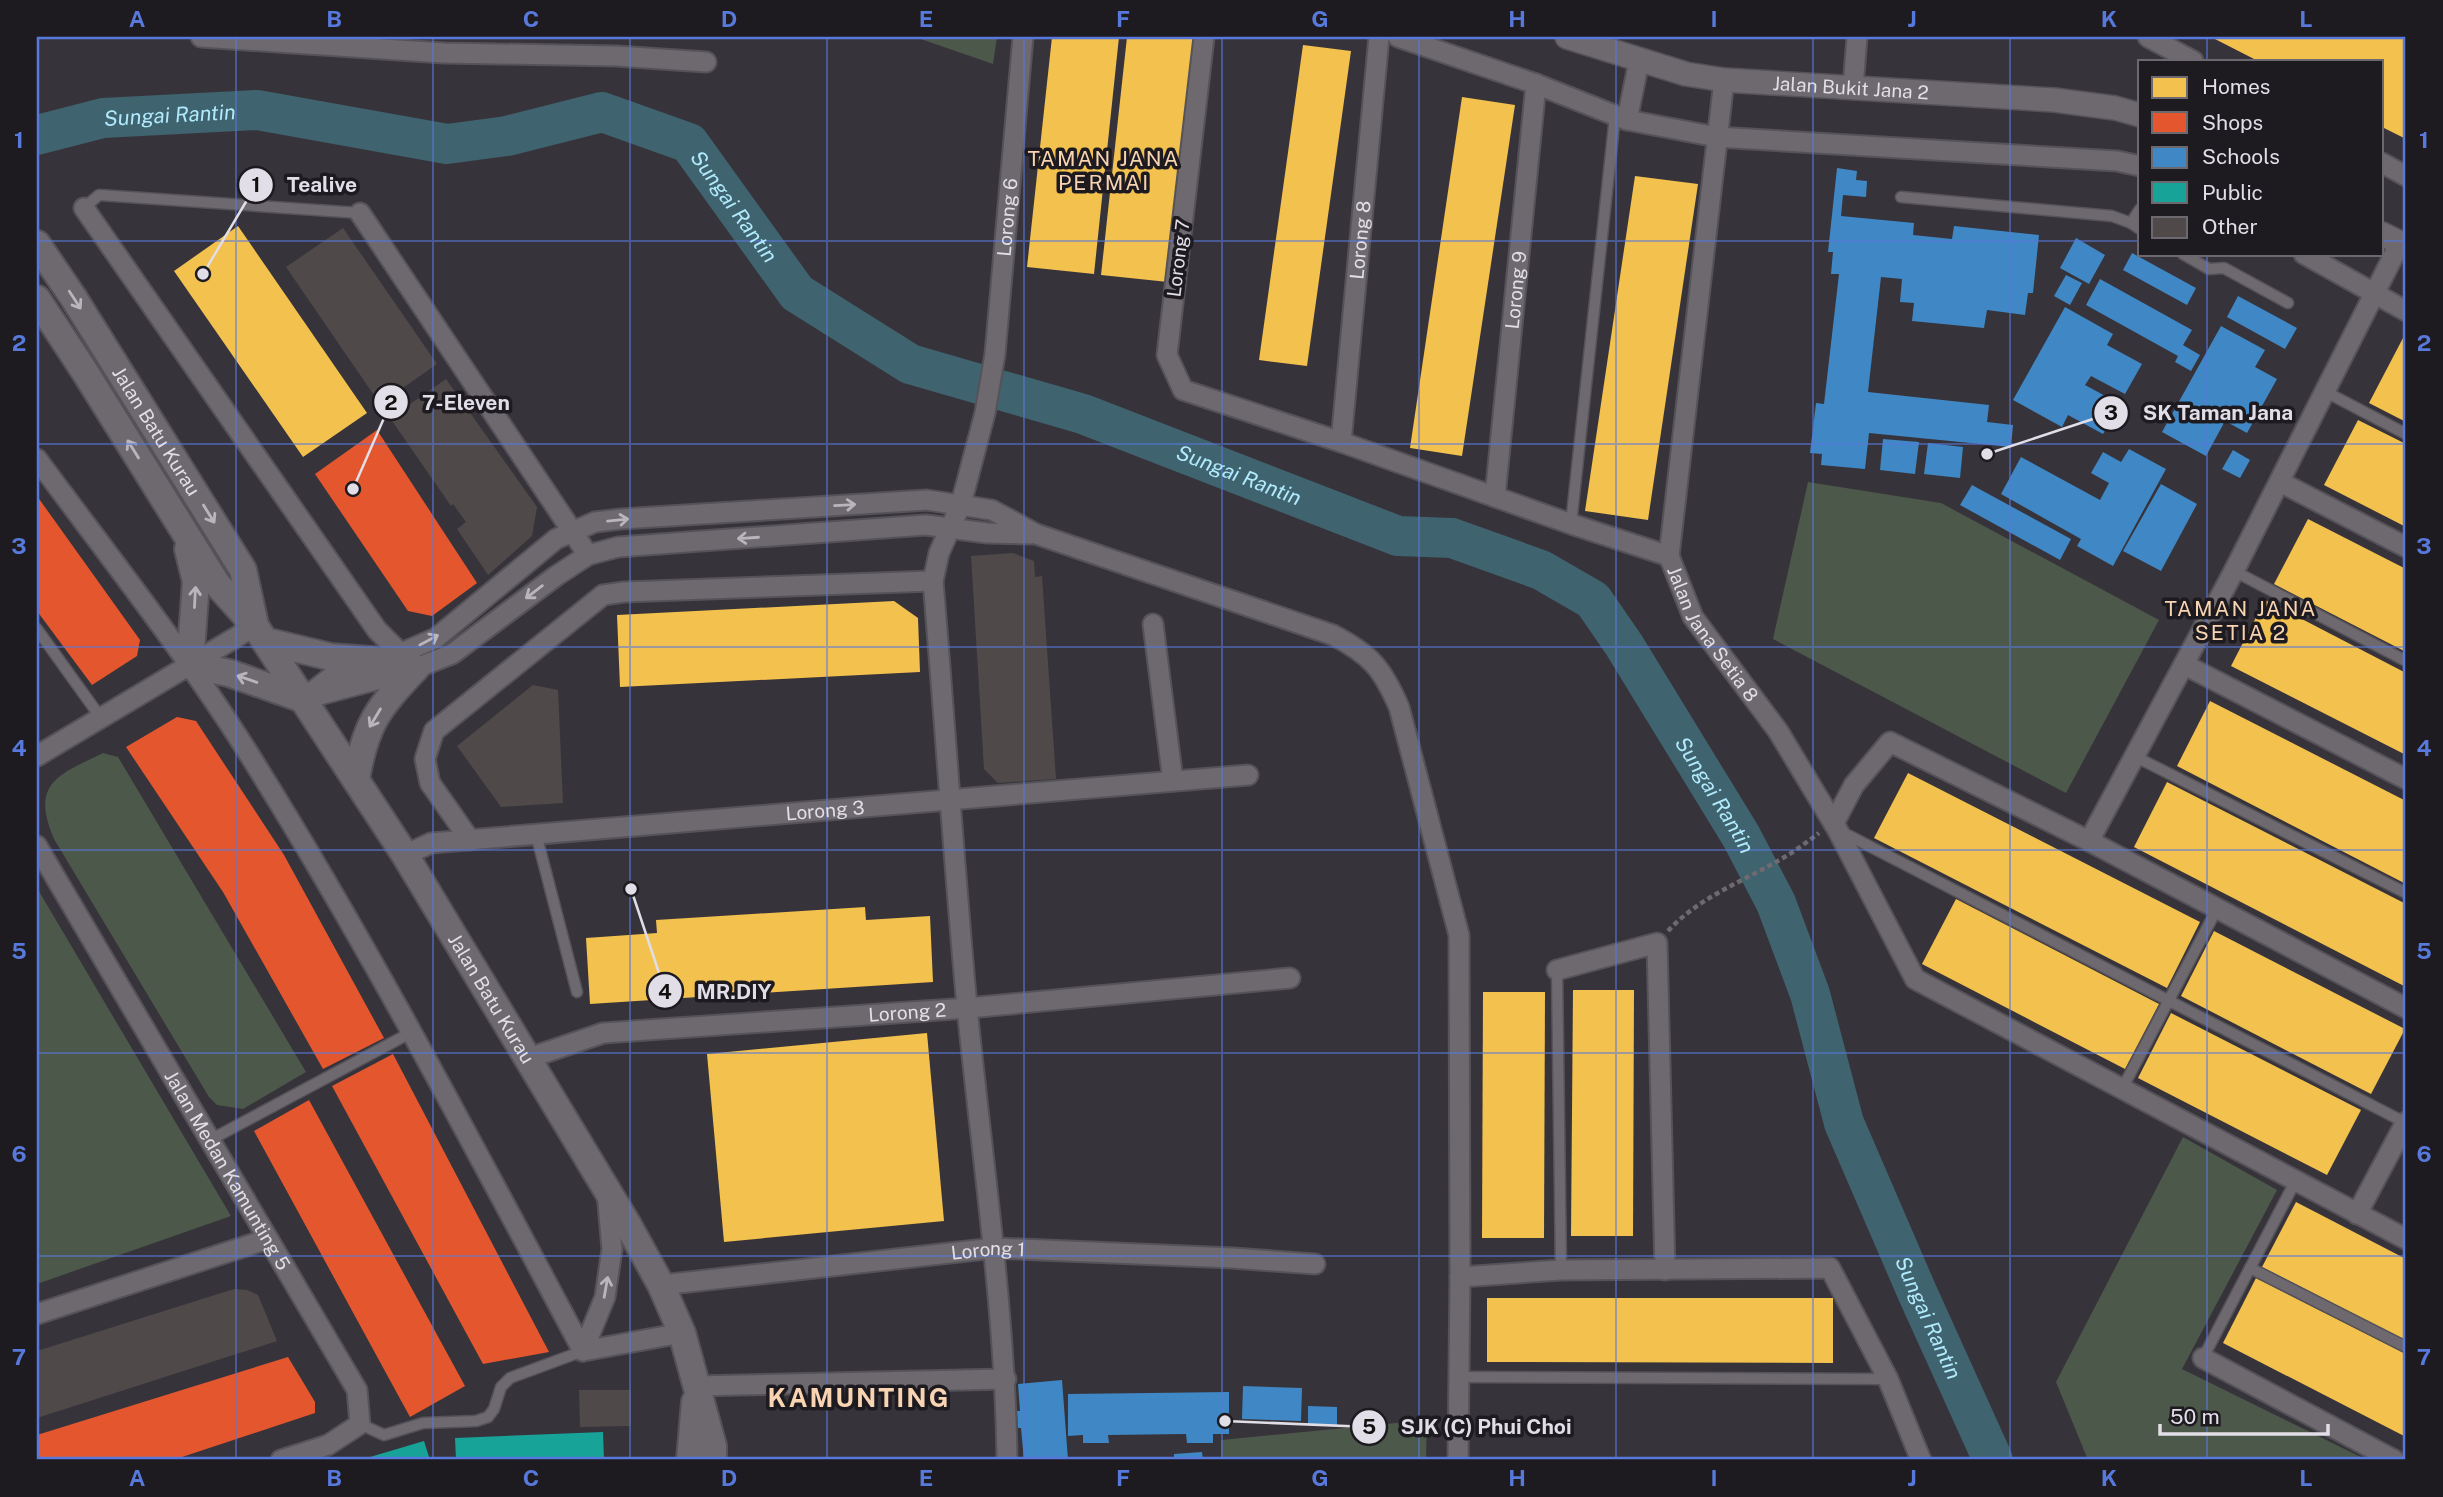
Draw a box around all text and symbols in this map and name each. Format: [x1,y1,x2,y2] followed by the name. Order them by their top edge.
[129,5,146,32] text: A
[326,5,342,32] text: B
[523,5,539,32] text: C
[721,5,737,32] text: D
[919,5,933,32] text: E
[1116,5,1130,32] text: F
[1311,5,1329,32] text: G
[1508,5,1526,32] text: H
[1710,5,1718,32] text: I
[1907,5,1917,32] text: J
[2101,5,2117,32] text: K
[2299,5,2313,32] text: L
[2138,60,2384,256] legend
[1772,72,1929,103] street label: Jalan Bukit Jana 2
[2202,74,2270,99] text: Homes
[103,99,236,130] water label: Sungai Rantin
[2202,110,2263,135] text: Shops
[14,126,24,153] text: 1
[2419,126,2429,153] text: 1
[2202,144,2280,169] text: Schools
[686,145,783,267] water label: Sungai Rantin
[1027,146,1181,195] district label: TAMAN JANA PERMAI
[238,164,372,206] callout: Tealive
[252,172,261,197] text: 1
[287,172,357,197] text: Tealive
[993,177,1022,257] street label: Lorong 6
[2202,180,2263,205] text: Public
[1345,199,1375,280] street label: Lorong 8
[2202,214,2258,239] text: Other
[1162,218,1194,298] street label: Lorong 7
[1501,250,1530,330] street label: Lorong 9
[68,290,82,309] one-way arrow
[12,329,26,356] text: 2
[2417,329,2431,356] text: 2
[108,363,205,500] street label: Jalan Batu Kurau
[374,381,524,423] callout: 7-Eleven
[384,390,398,415] text: 2
[422,390,510,415] text: 7-Eleven
[2093,392,2307,434] callout: SK Taman Jana
[2104,400,2118,425] text: 3
[2143,400,2293,425] text: SK Taman Jana
[1173,439,1305,510] water label: Sungai Rantin
[126,440,140,460] one-way arrow
[833,499,856,512] one-way arrow
[202,503,216,523] one-way arrow
[606,513,628,526] one-way arrow
[11,532,27,559] text: 3
[737,532,760,545] one-way arrow
[2416,532,2432,559] text: 3
[1663,563,1763,706] street label: Jalan Jana Setia 8
[525,585,544,600] one-way arrow
[189,586,202,609] one-way arrow
[2164,596,2318,645] district label: TAMAN JANA SETIA 2
[419,633,439,647] one-way arrow
[237,672,259,684] one-way arrow
[368,708,382,728] one-way arrow
[1670,732,1760,857] water label: Sungai Rantin
[11,734,27,761] text: 4
[2416,734,2432,761] text: 4
[785,796,865,824] street label: Lorong 3
[444,930,539,1067] street label: Jalan Batu Kurau
[11,937,27,964] text: 5
[2416,937,2432,964] text: 5
[647,970,785,1012] callout: MR.DIY
[658,979,672,1004] text: 4
[696,979,772,1004] text: MR.DIY
[867,999,947,1026] street label: Lorong 2
[160,1066,295,1274] street label: Jalan Medan Kamunting 5
[11,1140,27,1167] text: 6
[2416,1140,2432,1167] text: 6
[950,1237,1026,1264] street label: Lorong 1
[1890,1252,1967,1383] water label: Sungai Rantin
[600,1276,613,1299] one-way arrow
[12,1343,26,1370] text: 7
[2417,1343,2431,1370] text: 7
[768,1382,950,1413] district label: KAMUNTING
[2160,1392,2328,1436] scale bar
[2170,1404,2220,1429] text: 50 m
[1352,1406,1586,1448] callout: SJK (C) Phui Choi
[1362,1414,1376,1439] text: 5
[1400,1414,1572,1439] text: SJK (C) Phui Choi
[129,1464,146,1491] text: A
[326,1464,342,1491] text: B
[523,1464,539,1491] text: C
[721,1464,737,1491] text: D
[919,1464,933,1491] text: E
[1116,1464,1130,1491] text: F
[1311,1464,1329,1491] text: G
[1508,1464,1526,1491] text: H
[1710,1464,1718,1491] text: I
[1907,1464,1917,1491] text: J
[2101,1464,2117,1491] text: K
[2299,1464,2313,1491] text: L

